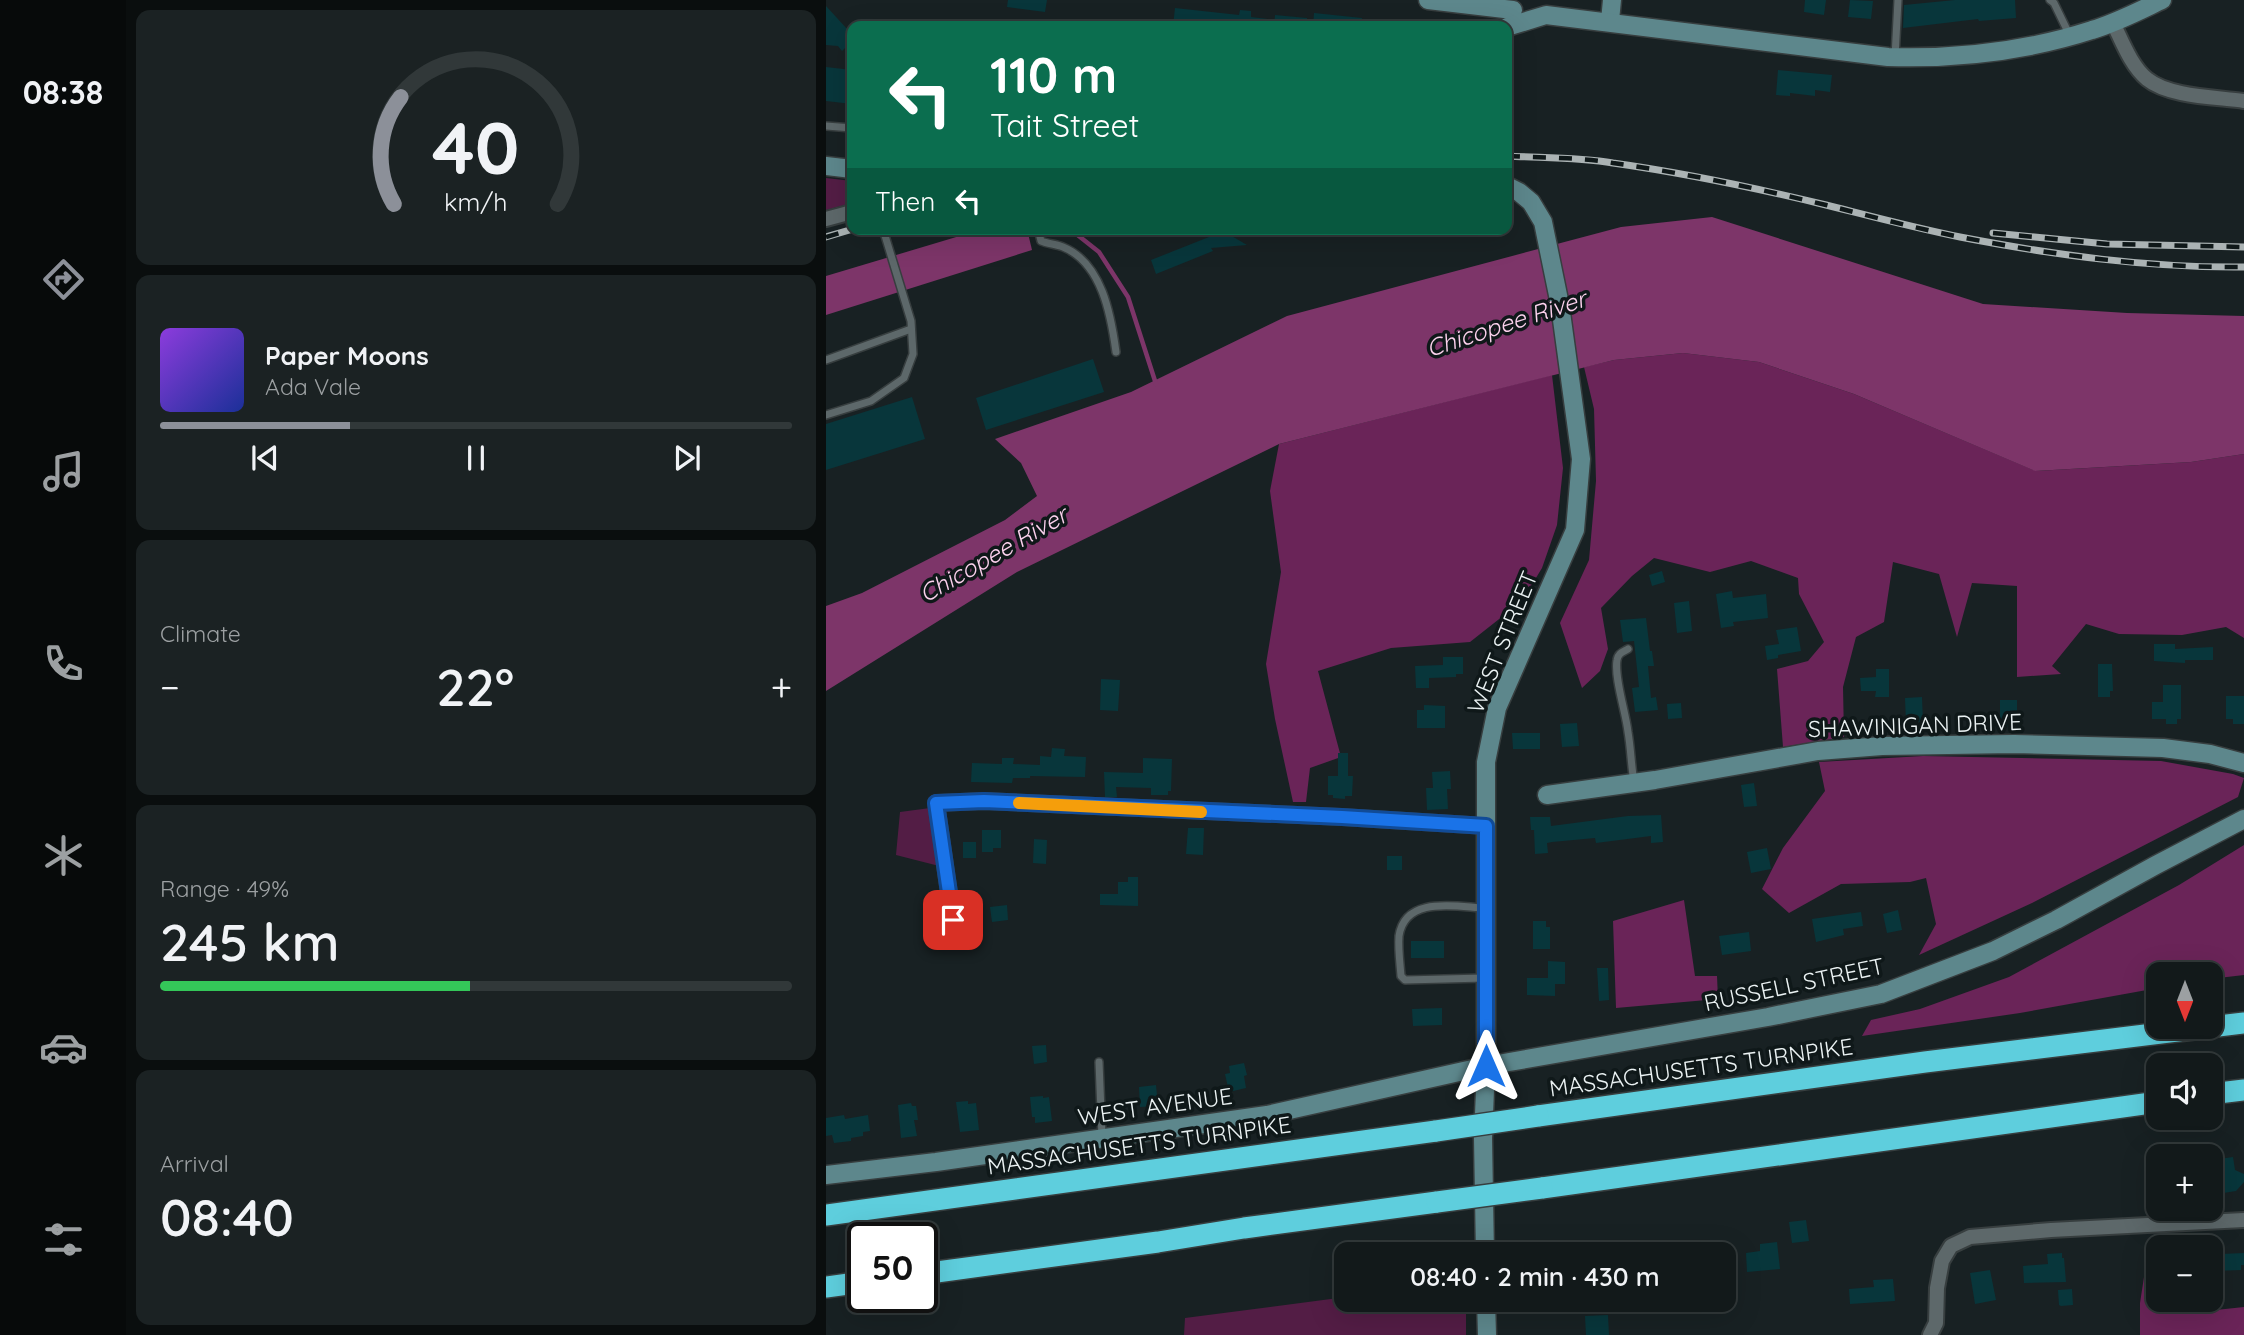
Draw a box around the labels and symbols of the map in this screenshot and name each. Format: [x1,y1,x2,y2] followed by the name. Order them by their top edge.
[1422,282,1592,363] water label: Chicopee River
[914,498,1075,609] water label: Chicopee River
[1460,567,1544,717] street label: WEST STREET
[1807,707,2023,743] street label: SHAWINIGAN DRIVE
[923,890,983,950] pin
[1701,951,1887,1017] street label: RUSSELL STREET
[2146,962,2222,1040] north arrow
[1449,1029,1523,1103] position arrow
[1547,1031,1855,1103] street label: MASSACHUSETTS TURNPIKE
[1076,1081,1234,1131] street label: WEST AVENUE
[985,1109,1293,1181] street label: MASSACHUSETTS TURNPIKE
[847,1222,938,1313] speed limit sign: 50

